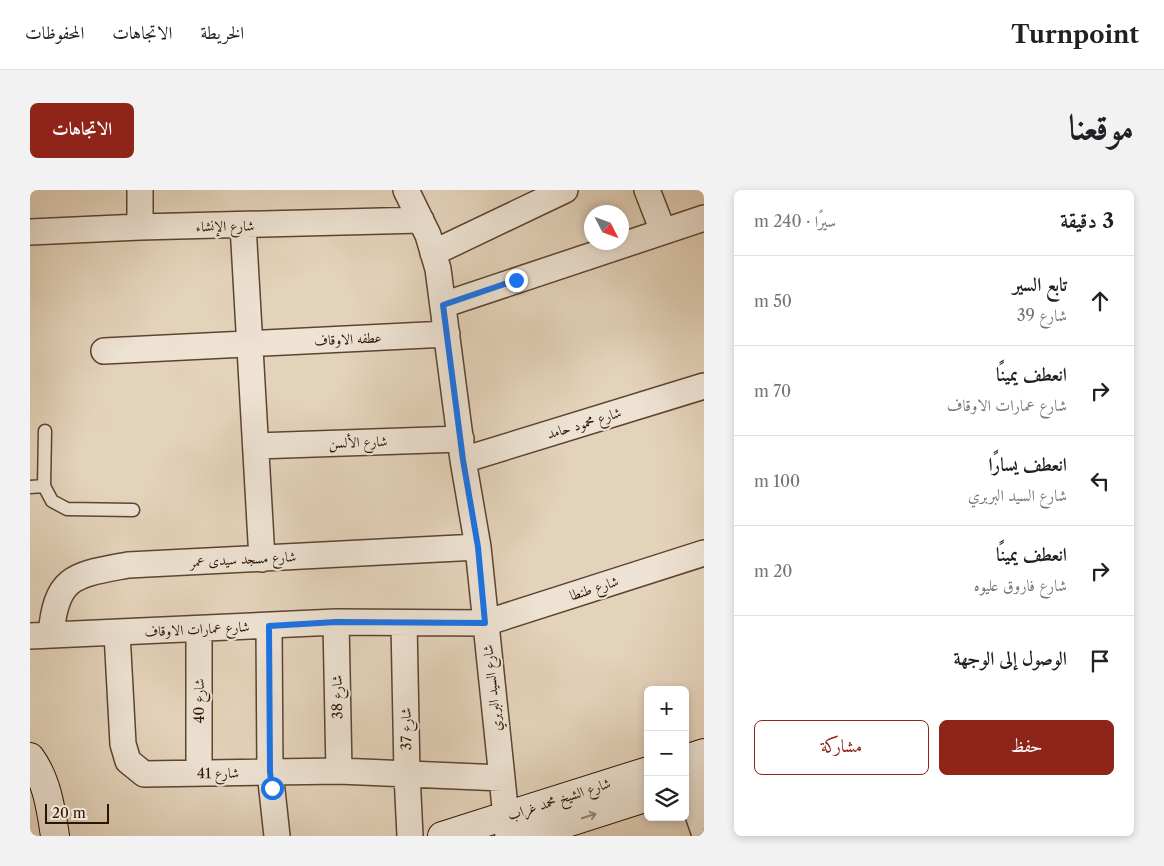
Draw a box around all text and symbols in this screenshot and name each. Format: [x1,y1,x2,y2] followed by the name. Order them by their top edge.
[1011,20,1139,49] text: Turnpoint
[25,22,84,44] text: المحفوظات
[112,22,172,44] text: الاتجاهات
[200,22,244,44] text: الخريطة
[30,103,134,158] button: الاتجاهات
[1069,105,1134,148] text: موقعنا
[584,205,629,250] north arrow
[1060,208,1114,233] text: 3 دقيقة
[754,211,836,231] text: سيرًا · 240 m
[196,216,255,239] street label: شارع الإنشاء
[505,269,528,292] route end
[1013,273,1067,296] text: تابع السير
[1086,287,1114,315] icon: ahead
[754,291,792,311] text: 50 m
[1017,305,1067,325] text: شارع 39
[314,328,382,350] street label: عطفه الاوقاف
[996,363,1067,386] text: انعطف يمينًا
[1086,377,1114,405] icon: right
[754,381,791,401] text: 70 m
[947,395,1067,415] text: شارع عمارات الاوقاف
[545,403,624,446] street label: شارع محمود حامد
[328,431,388,455] street label: شارع الألسن
[988,453,1067,476] text: انعطف يسارًا
[1086,467,1114,495] icon: left
[754,471,800,491] text: 100 m
[968,485,1067,505] text: شارع السيد البربري
[996,543,1067,566] text: انعطف يمينًا
[187,547,297,574] street label: شارع مسجد سيدى عمر
[1086,557,1114,585] icon: right
[754,561,793,581] text: 20 m
[567,572,622,607] street label: شارع طنطا
[974,575,1067,595] text: شارع فاروق عليوه
[144,617,250,644] street label: شارع عمارات الاوقاف
[479,643,508,732] street label: شارع السيد البربري
[953,647,1067,670] text: الوصول إلى الوجهة
[1086,647,1114,675] icon: arrive
[328,675,349,719] street label: شارع 38
[190,678,211,724] street label: شارع 40
[644,686,689,821] map controls
[644,686,689,731] button: +
[397,707,418,750] street label: شارع 37
[754,720,929,775] button: مشاركة
[939,720,1114,775] button: حفظ
[644,731,689,776] button: −
[197,764,239,785] street label: شارع 41
[505,774,614,828] street label: شارع الشيخ محمد غراب
[644,776,689,821] button: layers
[261,777,284,800] route start
[45,801,109,824] scale bar
[52,804,86,822] text: 20 m
[581,811,597,821] one-way arrow

